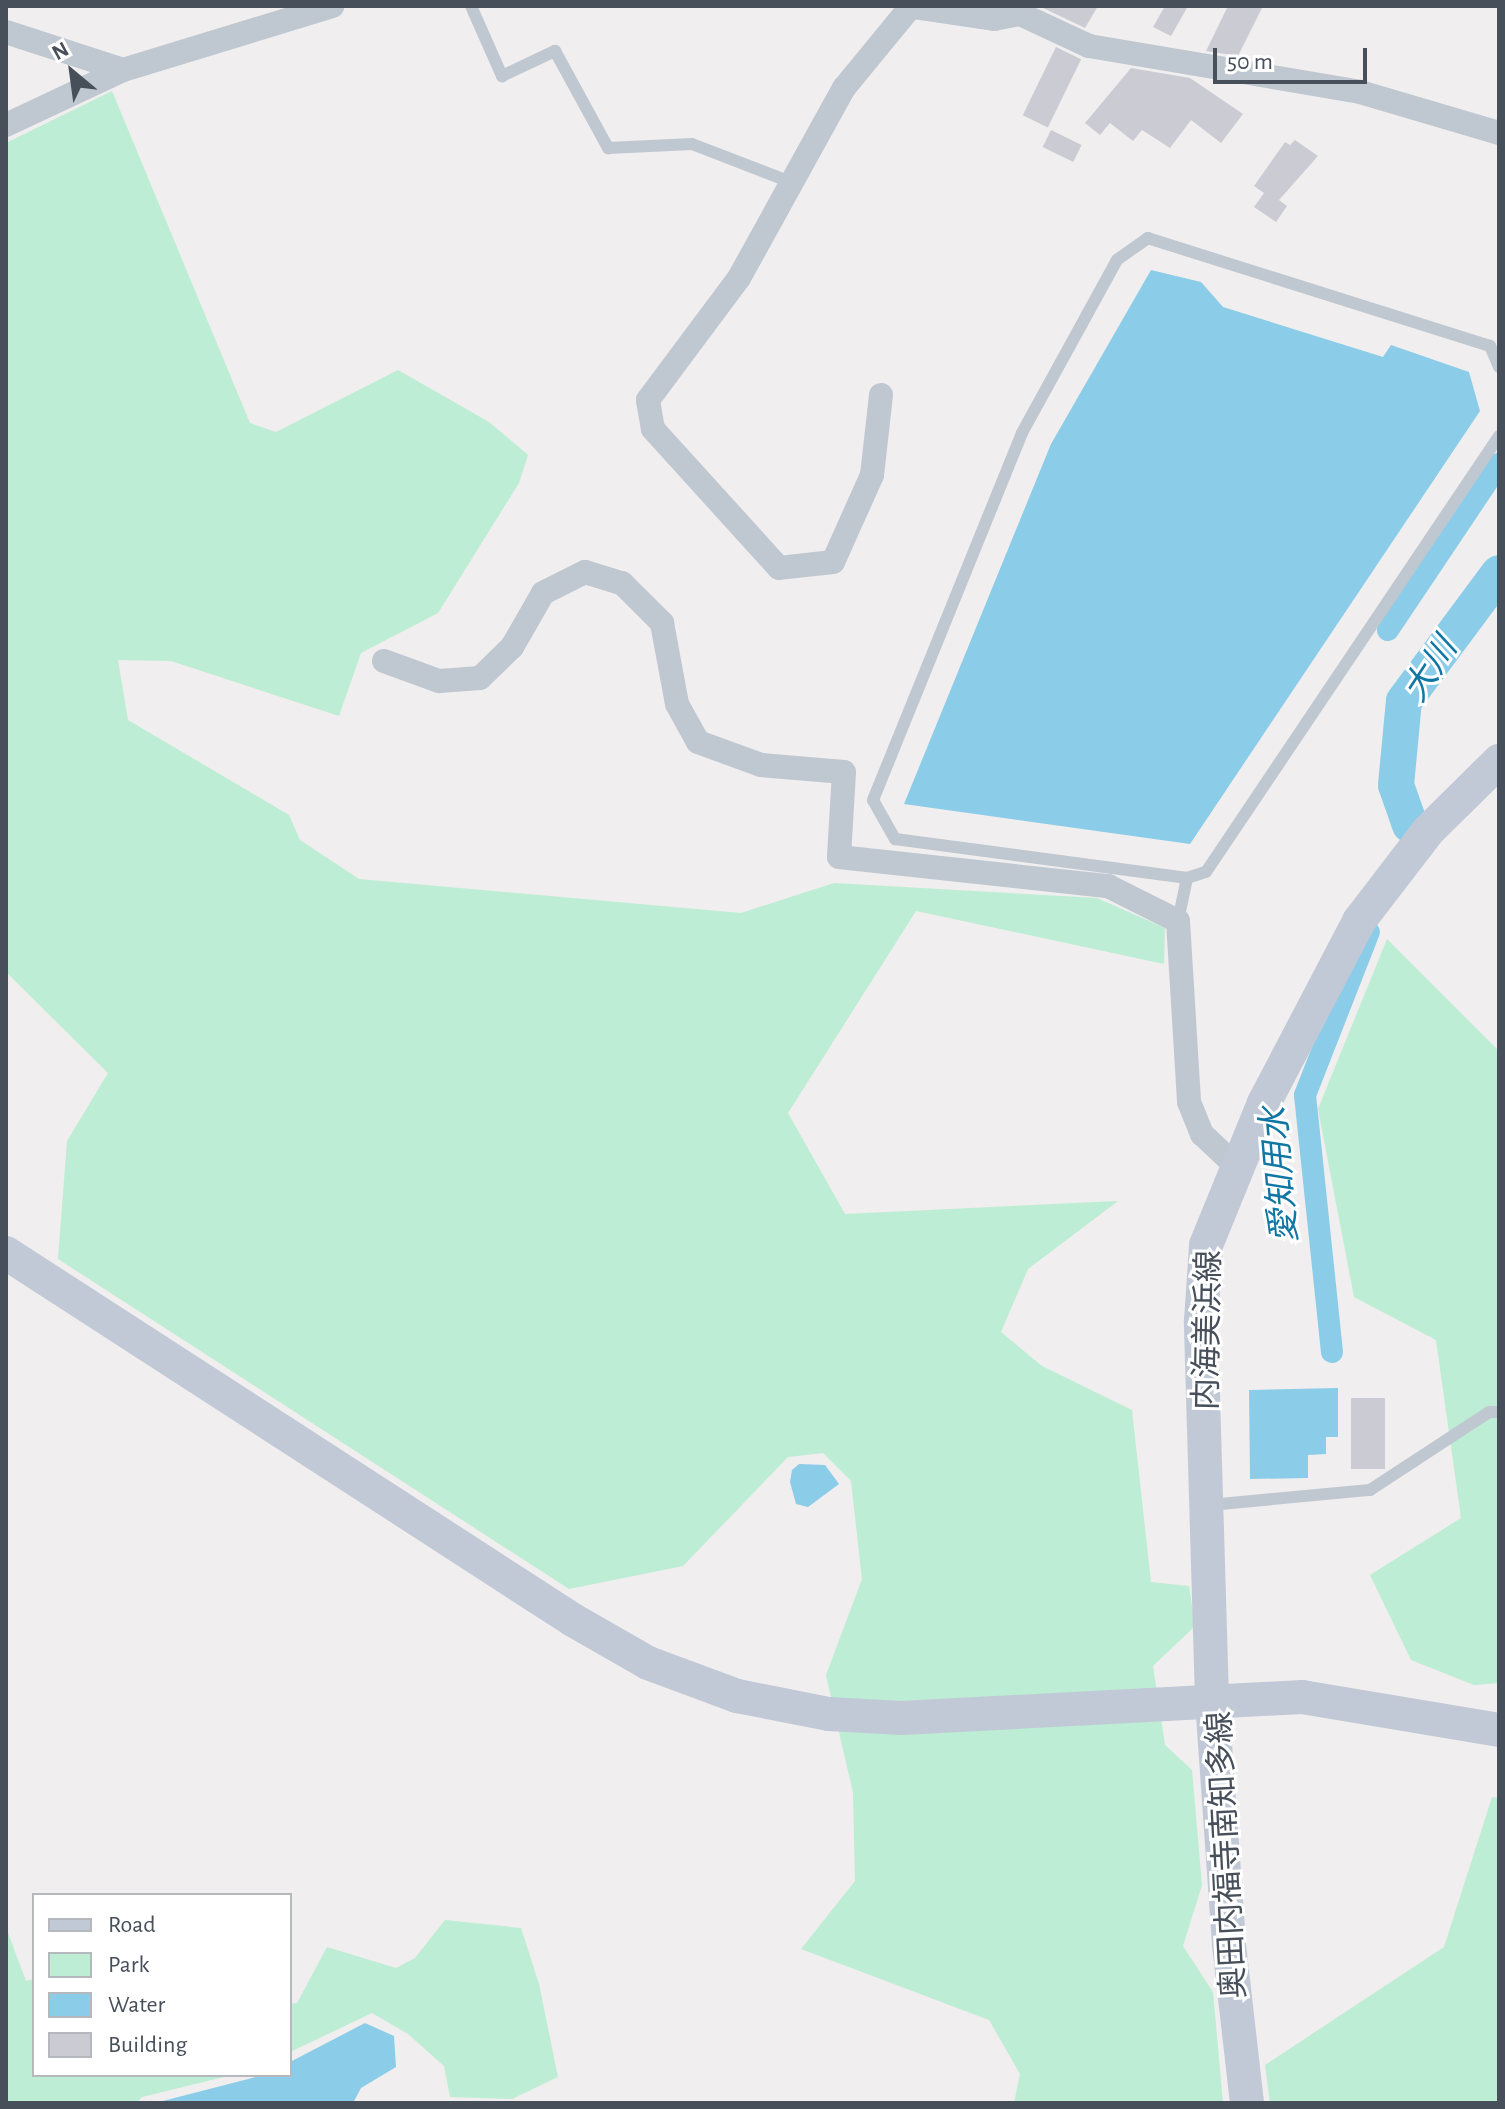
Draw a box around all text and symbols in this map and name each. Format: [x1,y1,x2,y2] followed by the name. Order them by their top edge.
[32,32,112,112] north arrow
[1217,32,1371,82] scale bar
[48,38,72,64] text: N
[1227,50,1273,74] text: 50 m
[1395,630,1467,710] water label: 大川
[1255,1105,1307,1245] water label: 愛知用水
[1187,1250,1229,1410] street label: 内海美浜線
[1200,1710,1254,2000] street label: 奥田内福寺南知多線
[32,1893,292,2077] legend
[108,1913,156,1937] text: Road
[108,1953,149,1977] text: Park
[108,1993,165,2017] text: Water
[108,2033,187,2057] text: Building

